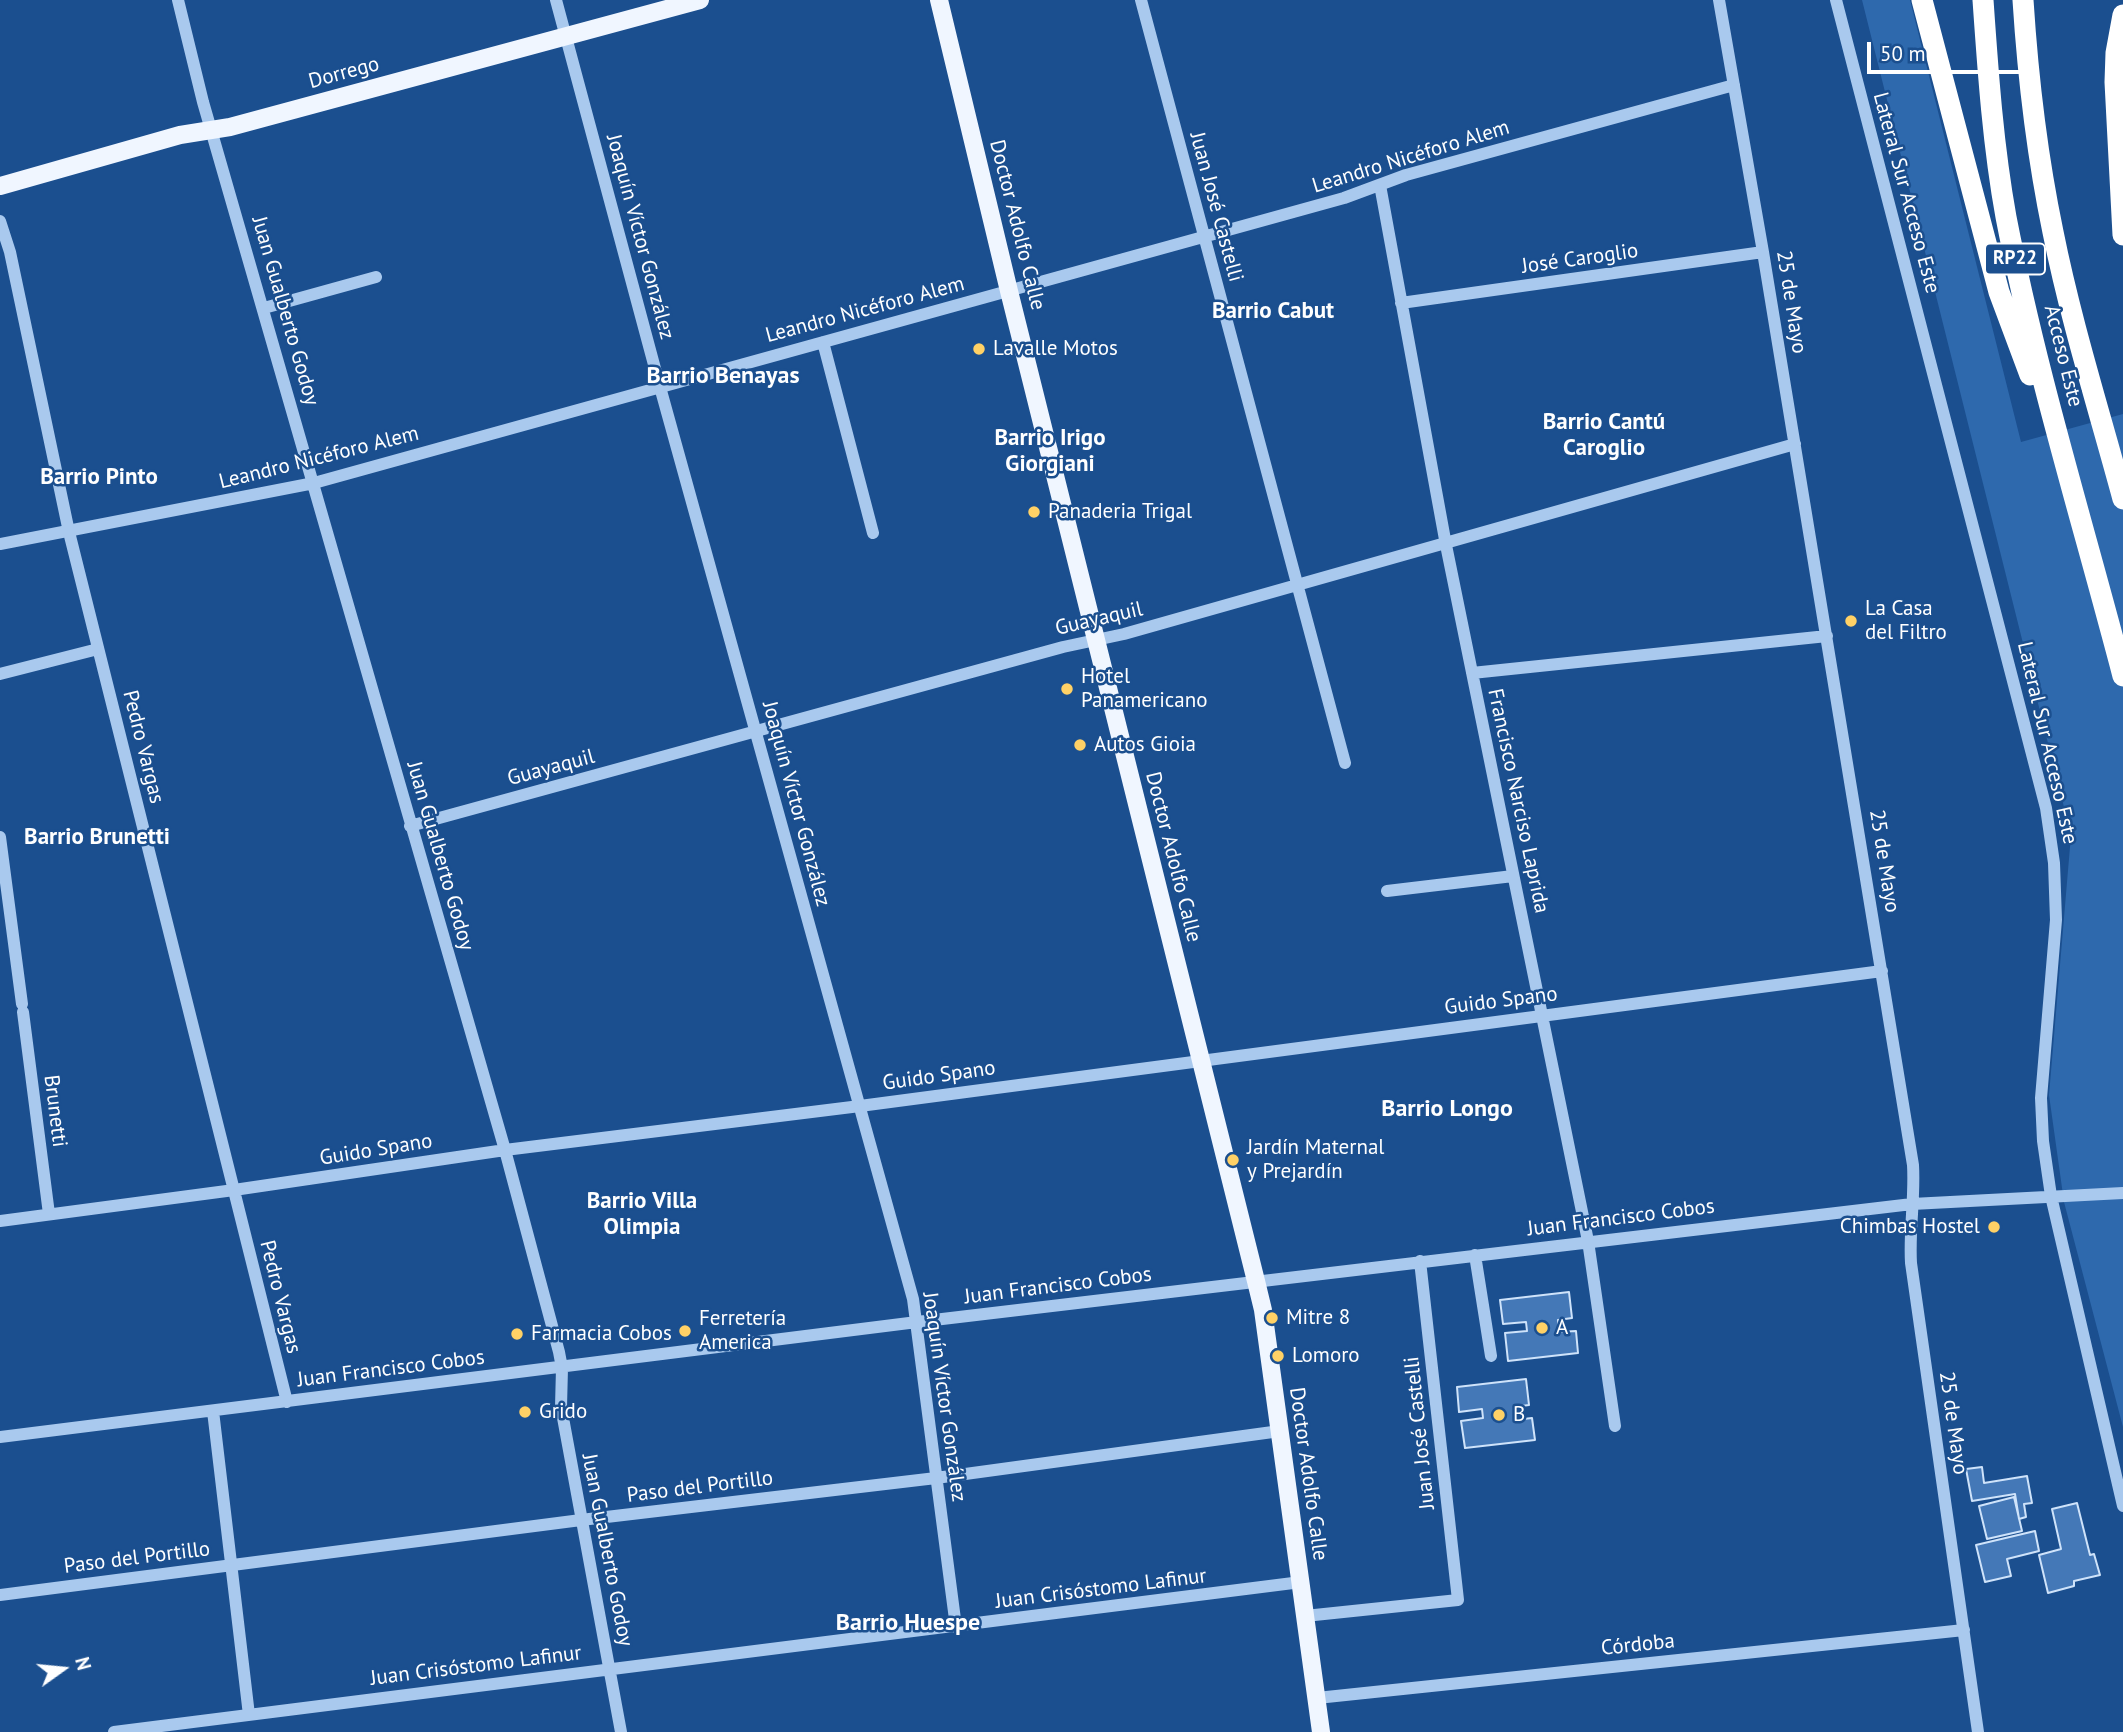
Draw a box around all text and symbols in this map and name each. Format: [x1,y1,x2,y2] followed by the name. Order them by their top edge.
[1871,28,2034,72] scale bar
[1880,40,1926,67] text: 50 m
[306,51,382,95] street label: Dorrego
[1867,90,1945,296] street label: Lateral Sur Acceso Este
[1309,115,1513,199] street label: Leandro Nicéforo Alem
[1184,129,1248,285] street label: Juan José Castelli
[600,132,680,342] street label: Joaquín Víctor González
[984,137,1050,313] street label: Doctor Adolfo Calle
[246,214,324,408] street label: Juan Gualberto Godoy
[1520,238,1640,280] street label: José Caroglio
[1985,244,2045,274] road number: RP22
[1770,249,1812,355] street label: 25 de Mayo
[763,271,967,349] street label: Leandro Nicéforo Alem
[1212,297,1334,325] district label: Barrio Cabut
[2038,302,2088,410] street label: Acceso Este
[993,336,1118,362] place label: Lavalle Motos
[971,341,987,357] marker: Lavalle Motos
[646,362,800,390] district label: Barrio Benayas
[1543,408,1665,462] district label: Barrio Cantú Caroglio
[217,421,421,495] street label: Leandro Nicéforo Alem
[995,424,1105,478] district label: Barrio Irigo Giorgiani
[40,463,158,491] district label: Barrio Pinto
[1048,499,1192,525] place label: Panaderia Trigal
[1026,504,1042,520] marker: Panaderia Trigal
[1865,596,1947,646] place label: La Casa del Filtro
[1053,597,1145,641] street label: Guayaquil
[1843,613,1859,629] marker: La Casa del Filtro
[2011,639,2083,847] street label: Lateral Sur Acceso Este
[1081,664,1207,714] place label: Hotel Panamericano
[1059,681,1075,697] marker: Hotel Panamericano
[1482,686,1554,916] street label: Francisco Narciso Laprida
[117,688,169,806] street label: Pedro Vargas
[756,699,836,909] street label: Joaquín Víctor González
[1094,732,1196,758] place label: Autos Gioia
[1072,737,1088,753] marker: Autos Gioia
[505,744,597,792] street label: Guayaquil
[401,759,479,953] street label: Juan Gualberto Godoy
[1140,769,1206,945] street label: Doctor Adolfo Calle
[1863,808,1905,914] street label: 25 de Mayo
[24,823,170,851] district label: Barrio Brunetti
[1443,982,1559,1020] street label: Guido Spano
[881,1056,997,1096] street label: Guido Spano
[38,1073,72,1149] street label: Brunetti
[1381,1095,1513,1123] district label: Barrio Longo
[318,1129,434,1171] street label: Guido Spano
[1247,1135,1384,1185] place label: Jardín Maternal y Prejardín
[1225,1152,1241,1168] marker: Jardín Maternal y Prejardín
[587,1187,697,1241] district label: Barrio Villa Olimpia
[1526,1194,1716,1242] street label: Juan Francisco Cobos
[1840,1214,1980,1240] place label: Chimbas Hostel
[1986,1219,2002,1235] marker: Chimbas Hostel
[254,1238,306,1356] street label: Pedro Vargas
[963,1262,1153,1310] street label: Juan Francisco Cobos
[917,1291,971,1503] street label: Joaquín Víctor González
[1286,1305,1350,1331] place label: Mitre 8
[699,1306,786,1356] place label: Ferretería America
[1264,1310,1280,1326] marker: Mitre 8
[1556,1315,1568,1341] place label: A
[1534,1320,1550,1336] marker: A
[531,1321,672,1347] place label: Farmacia Cobos
[677,1323,693,1339] marker: Ferretería America
[509,1326,525,1342] marker: Farmacia Cobos
[1292,1343,1360,1369] place label: Lomoro
[296,1345,486,1393] street label: Juan Francisco Cobos
[1270,1348,1286,1364] marker: Lomoro
[1399,1355,1441,1511] street label: Juan José Castelli
[1933,1370,1973,1476] street label: 25 de Mayo
[1283,1386,1333,1562] street label: Doctor Adolfo Calle
[539,1399,587,1425] place label: Grido
[1513,1402,1525,1428] place label: B
[517,1404,533,1420] marker: Grido
[1491,1407,1507,1423] marker: B
[576,1452,638,1648] street label: Juan Gualberto Godoy
[625,1466,775,1508] street label: Paso del Portillo
[62,1537,212,1579] street label: Paso del Portillo
[994,1564,1208,1614] street label: Juan Crisóstomo Lafinur
[836,1609,980,1637] district label: Barrio Huespe
[1600,1629,1676,1661] street label: Córdoba
[28,1634,98,1704] north arrow
[369,1641,583,1691] street label: Juan Crisóstomo Lafinur
[70,1654,96,1673] text: N

